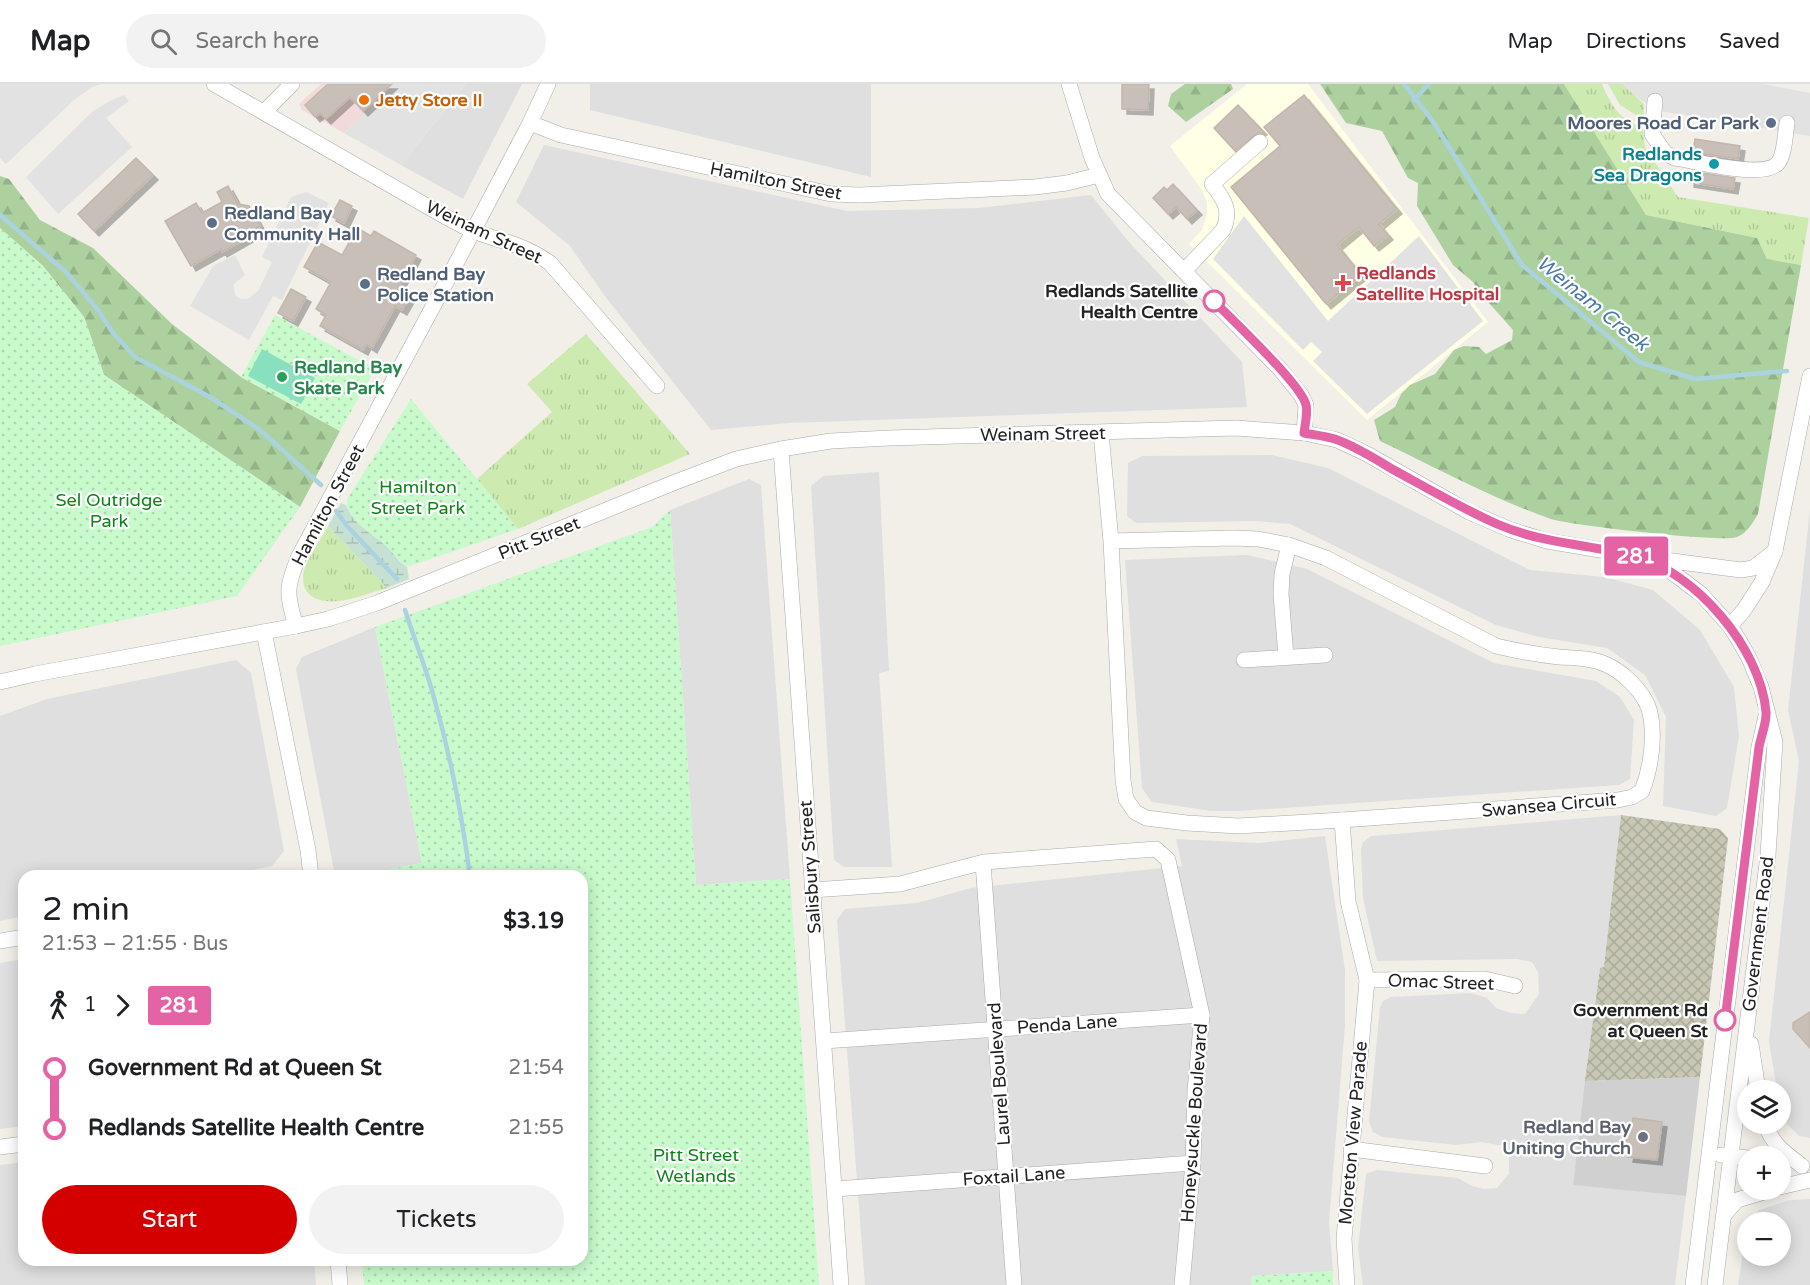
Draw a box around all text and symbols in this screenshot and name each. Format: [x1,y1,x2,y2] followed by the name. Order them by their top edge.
[126,14,546,68] search box
[30,24,90,58] text: Map
[147,25,180,58] icon: search
[195,28,319,54] text: Search here
[1507,29,1553,54] text: Map
[1586,29,1686,54] text: Directions
[1719,29,1780,54] text: Saved
[375,89,483,111] place label: Jetty Store II
[357,93,371,107] marker: Jetty Store II
[1567,112,1759,134] place label: Moores Road Car Park
[1764,116,1778,130] marker: Moores Road Car Park
[1594,143,1702,186] place label: Redlands Sea Dragons
[708,157,844,205] street label: Hamilton Street
[1707,157,1721,171] marker: Redlands Sea Dragons
[422,195,546,269] street label: Weinam Street
[224,202,360,245] place label: Redland Bay Community Hall
[205,216,219,230] marker: Redland Bay Community Hall
[1531,251,1655,358] water label: Weinam Creek
[1356,262,1499,305] place label: Redlands Satellite Hospital
[377,263,494,306] place label: Redland Bay Police Station
[1334,274,1352,292] marker: Redlands Satellite Hospital
[358,277,372,291] marker: Redland Bay Police Station
[1045,280,1198,323] place label: Redlands Satellite Health Centre
[1203,290,1225,312] marker: Redlands Satellite Health Centre
[294,356,402,399] place label: Redland Bay Skate Park
[275,370,289,384] marker: Redland Bay Skate Park
[980,422,1106,446] street label: Weinam Street
[287,441,369,569] street label: Hamilton Street
[371,476,465,519] park label: Hamilton Street Park
[55,489,163,532] park label: Sel Outridge Park
[495,512,583,564] street label: Pitt Street
[1602,536,1670,576] line badge: 281
[1616,544,1656,569] text: 281
[1481,788,1617,822] street label: Swansea Circuit
[794,799,826,935] street label: Salisbury Street
[1738,855,1778,1013] street label: Government Road
[42,890,130,929] text: 2 min
[503,908,564,934] text: $3.19
[42,932,228,956] text: 21:53 – 21:55 · Bus
[1387,969,1495,995] street label: Omac Street
[42,989,75,1022] icon: walk
[106,989,139,1022] icon: forward
[84,993,97,1017] text: 1
[160,993,199,1018] text: 281
[1573,999,1708,1042] place label: Government Rd at Queen St
[983,1002,1015,1146] street label: Laurel Boulevard
[1714,1009,1736,1031] marker: Government Rd at Queen St
[1016,1010,1118,1038] street label: Penda Lane
[1176,1023,1212,1223] street label: Honeysuckle Boulevard
[1334,1040,1372,1226] street label: Moreton View Parade
[88,1055,382,1081] text: Government Rd at Queen St
[509,1056,564,1080] text: 21:54
[1737,1080,1791,1266] map controls
[1737,1080,1791,1134] button: layers
[88,1115,424,1141] text: Redlands Satellite Health Centre
[509,1116,564,1140] text: 21:55
[1502,1116,1631,1159] place label: Redland Bay Uniting Church
[1636,1130,1650,1144] marker: Redland Bay Uniting Church
[653,1144,739,1187] park label: Pitt Street Wetlands
[1737,1146,1791,1200] button: +
[962,1161,1066,1191] street label: Foxtail Lane
[42,1185,297,1254] button: Start
[309,1185,564,1254] button: Tickets
[1737,1212,1791,1266] button: −

